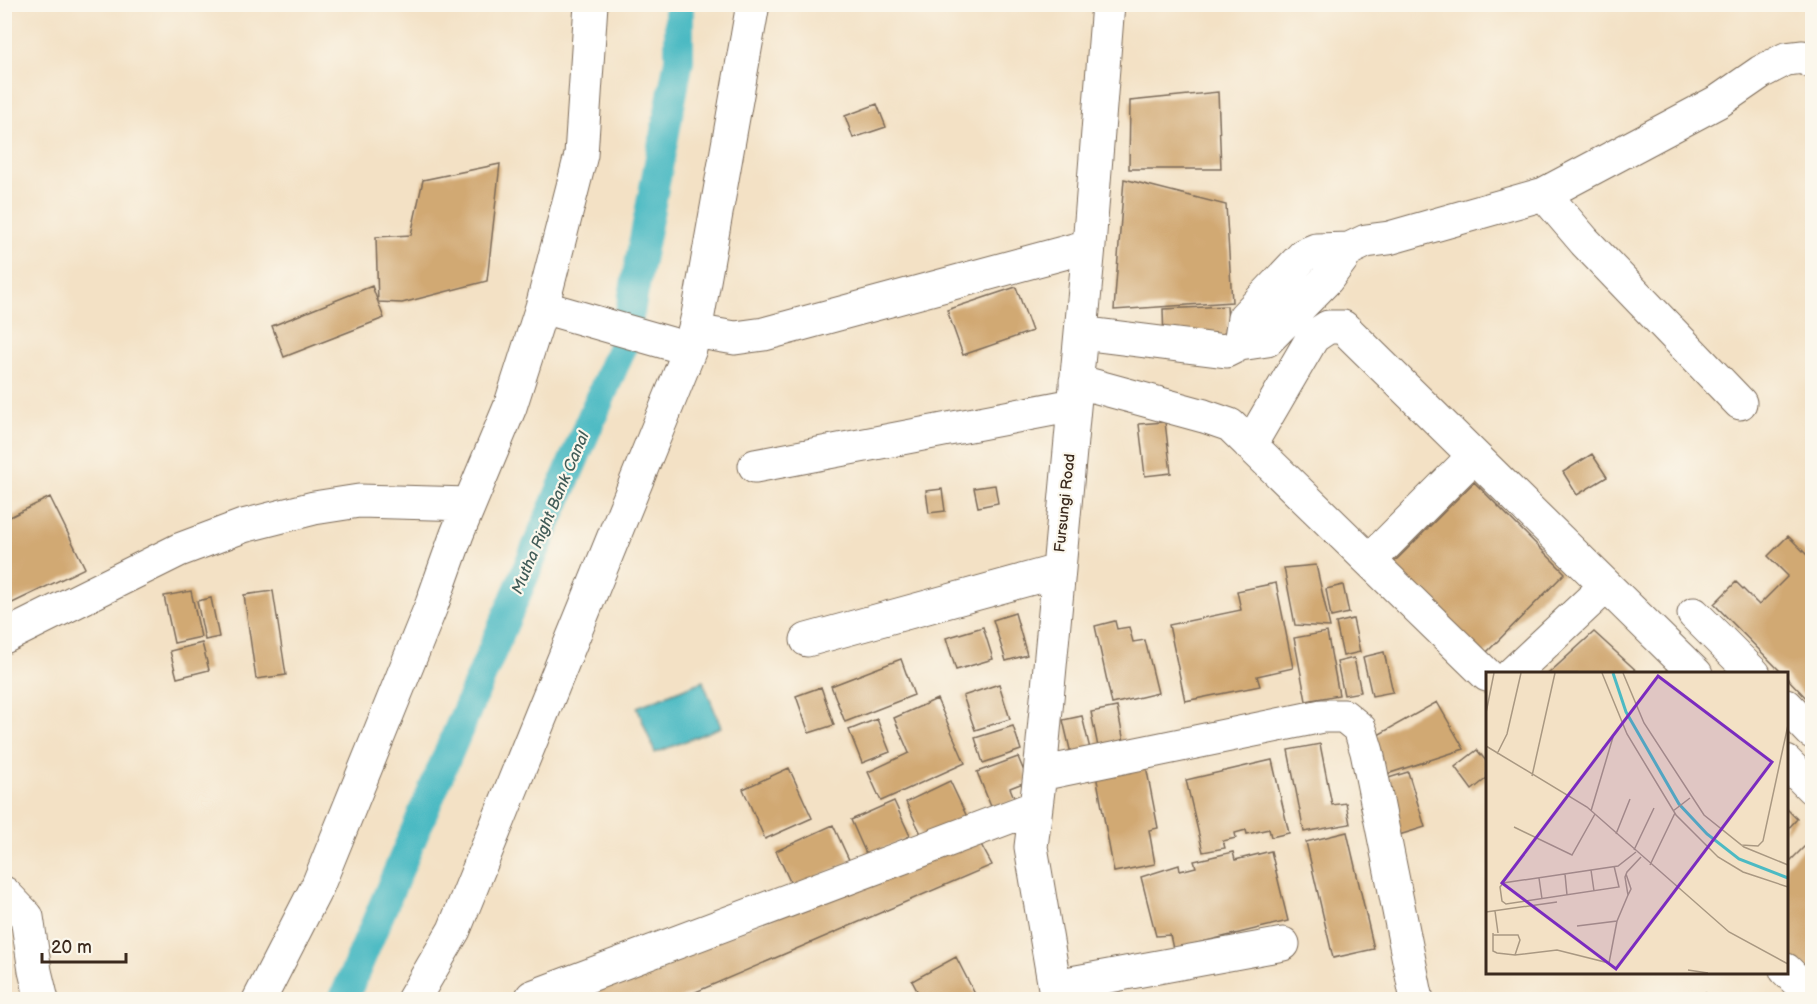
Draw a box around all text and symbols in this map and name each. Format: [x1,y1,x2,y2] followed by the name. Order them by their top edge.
[508,428,594,597] water label: Mutha Right Bank Canal
[1050,453,1080,553] street label: Fursungi Road
[1486,672,1787,974] inset map
[42,926,126,964] scale bar
[51,937,92,958] text: 20 m

